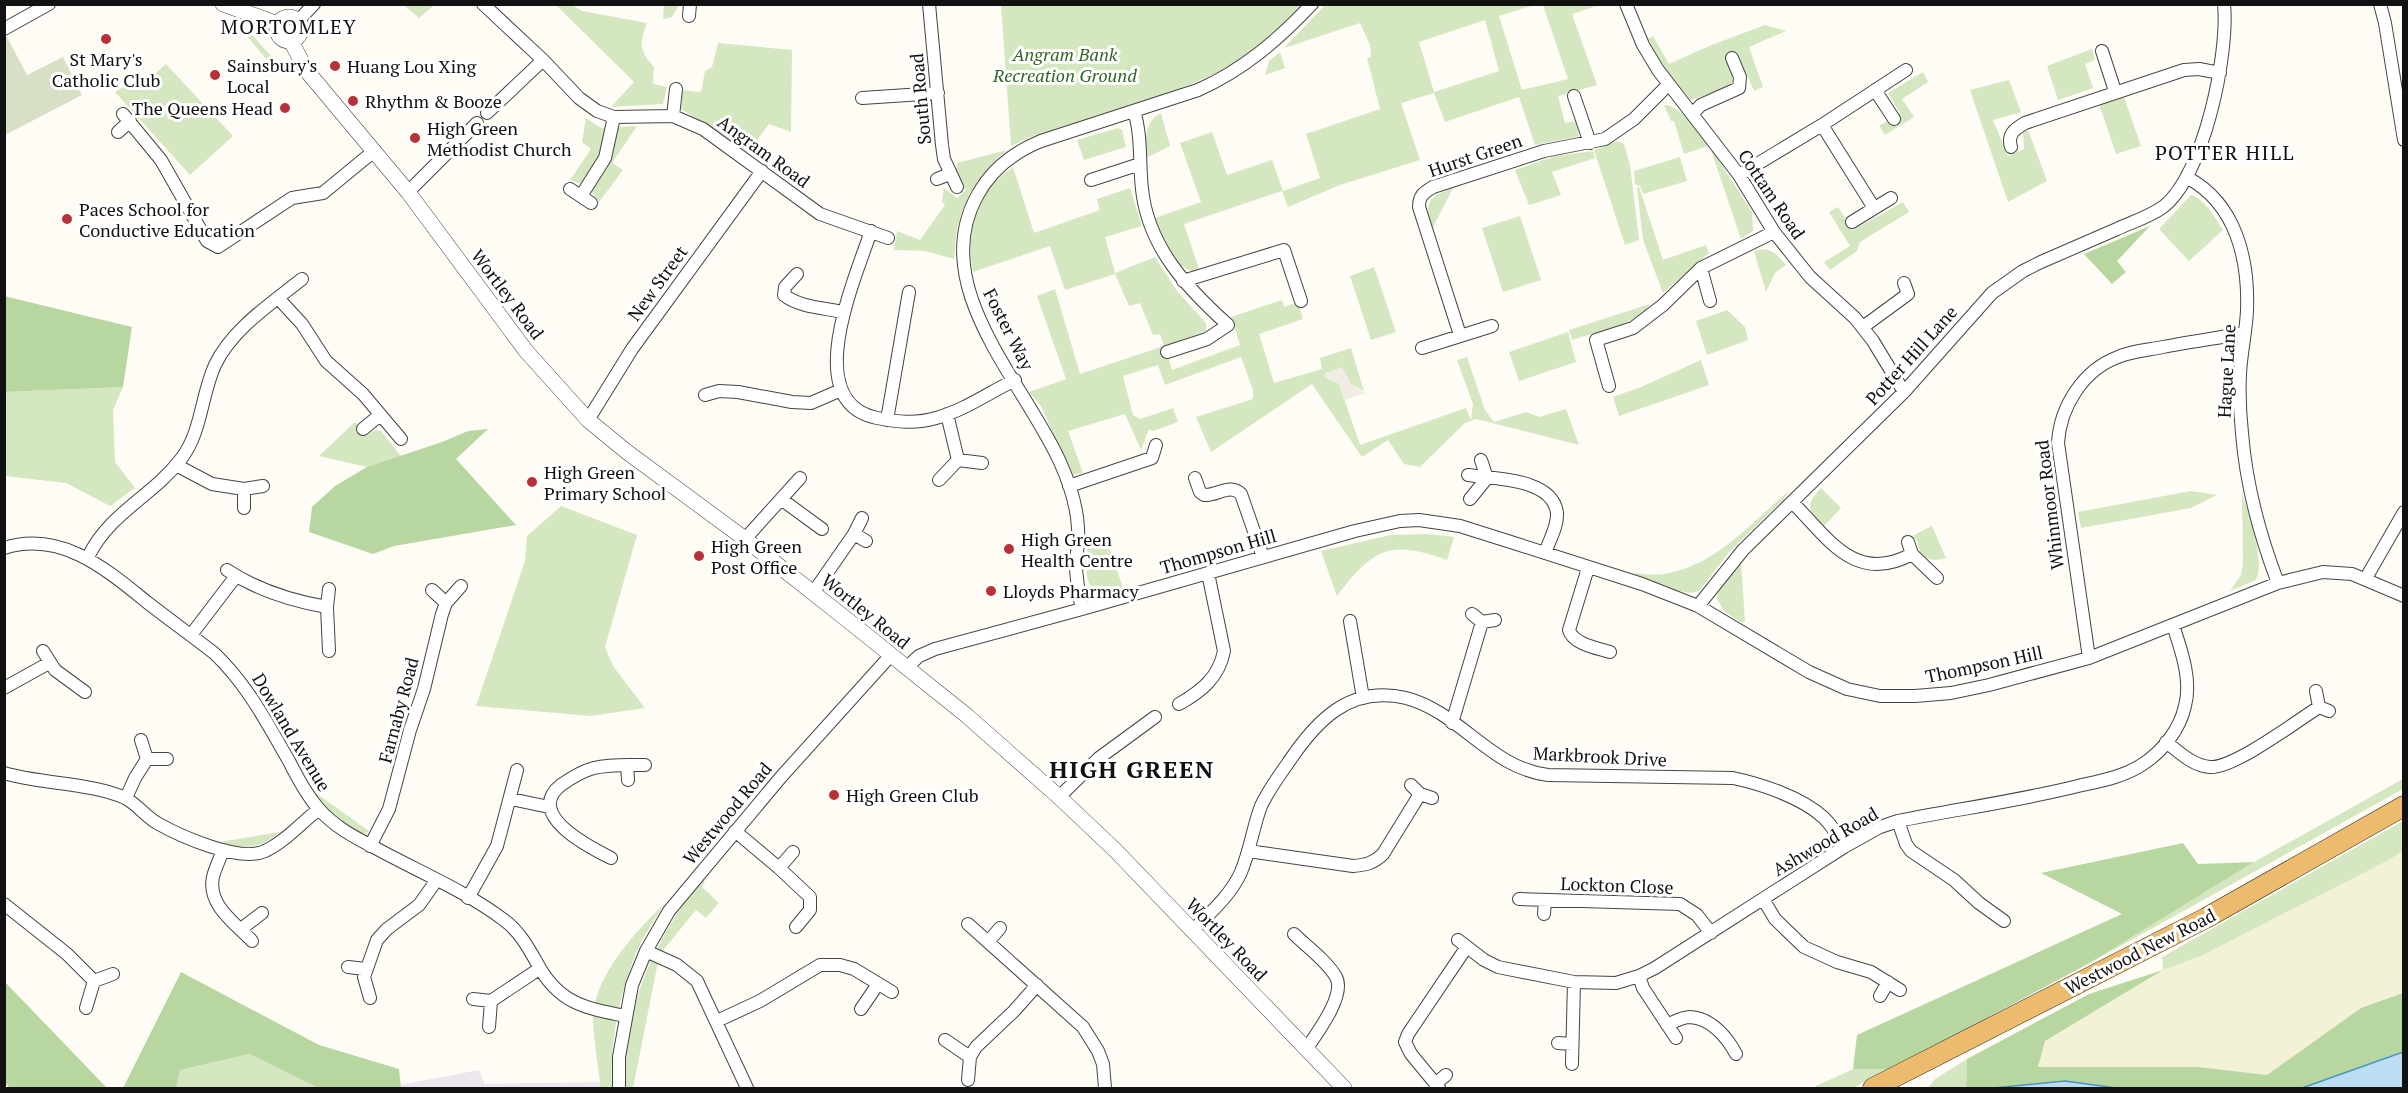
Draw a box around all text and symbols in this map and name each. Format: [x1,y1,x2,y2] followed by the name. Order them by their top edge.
[221,13,357,40] district label: MORTOMLEY
[99,32,113,46] marker: St Mary's Catholic Club
[992,42,1137,87] park label: Angram Bank Recreation Ground
[52,47,160,92] place label: St Mary's Catholic Club
[904,52,936,146] street label: South Road
[227,53,317,98] place label: Sainsbury's Local
[347,54,477,78] place label: Huang Lou Xing
[328,59,342,73] marker: Huang Lou Xing
[208,68,222,82] marker: Sainsbury's Local
[365,89,502,113] place label: Rhythm & Booze
[346,94,360,108] marker: Rhythm & Booze
[132,96,273,120] place label: The Queens Head
[278,101,292,115] marker: The Queens Head
[713,109,815,193] street label: Angram Road
[427,116,572,161] place label: High Green Methodist Church
[1425,128,1525,182] street label: Hurst Green
[408,131,422,145] marker: High Green Methodist Church
[2155,139,2295,166] district label: POTTER HILL
[1733,144,1811,244] street label: Cottam Road
[79,197,255,242] place label: Paces School for Conductive Education
[60,212,74,226] marker: Paces School for Conductive Education
[622,240,693,326] street label: New Street
[466,244,550,344] street label: Wortley Road
[978,284,1040,375] street label: Foster Way
[1860,300,1962,410] street label: Potter Hill Lane
[2212,323,2240,419] street label: Hague Lane
[2029,439,2069,571] street label: Whinmoor Road
[544,460,666,505] place label: High Green Primary School
[525,475,539,489] marker: High Green Primary School
[1157,523,1279,579] street label: Thompson Hill
[1021,527,1133,572] place label: High Green Health Centre
[711,534,802,579] place label: High Green Post Office
[1002,542,1016,556] marker: High Green Health Centre
[692,549,706,563] marker: High Green Post Office
[817,568,915,654] street label: Wortley Road
[1003,579,1139,603] place label: Lloyds Pharmacy
[984,584,998,598] marker: Lloyds Pharmacy
[1923,640,2045,688] street label: Thompson Hill
[372,654,424,766] street label: Farnaby Road
[247,668,337,796] street label: Dowland Avenue
[1532,741,1668,771] street label: Markbrook Drive
[1049,753,1215,785] district label: HIGH GREEN
[677,757,777,869] street label: Westwood Road
[846,783,979,807] place label: High Green Club
[827,788,841,802] marker: High Green Club
[1768,801,1882,881] street label: Ashwood Road
[1560,871,1674,899] street label: Lockton Close
[1181,892,1273,986] street label: Wortley Road
[2061,903,2219,999] street label: Westwood New Road

